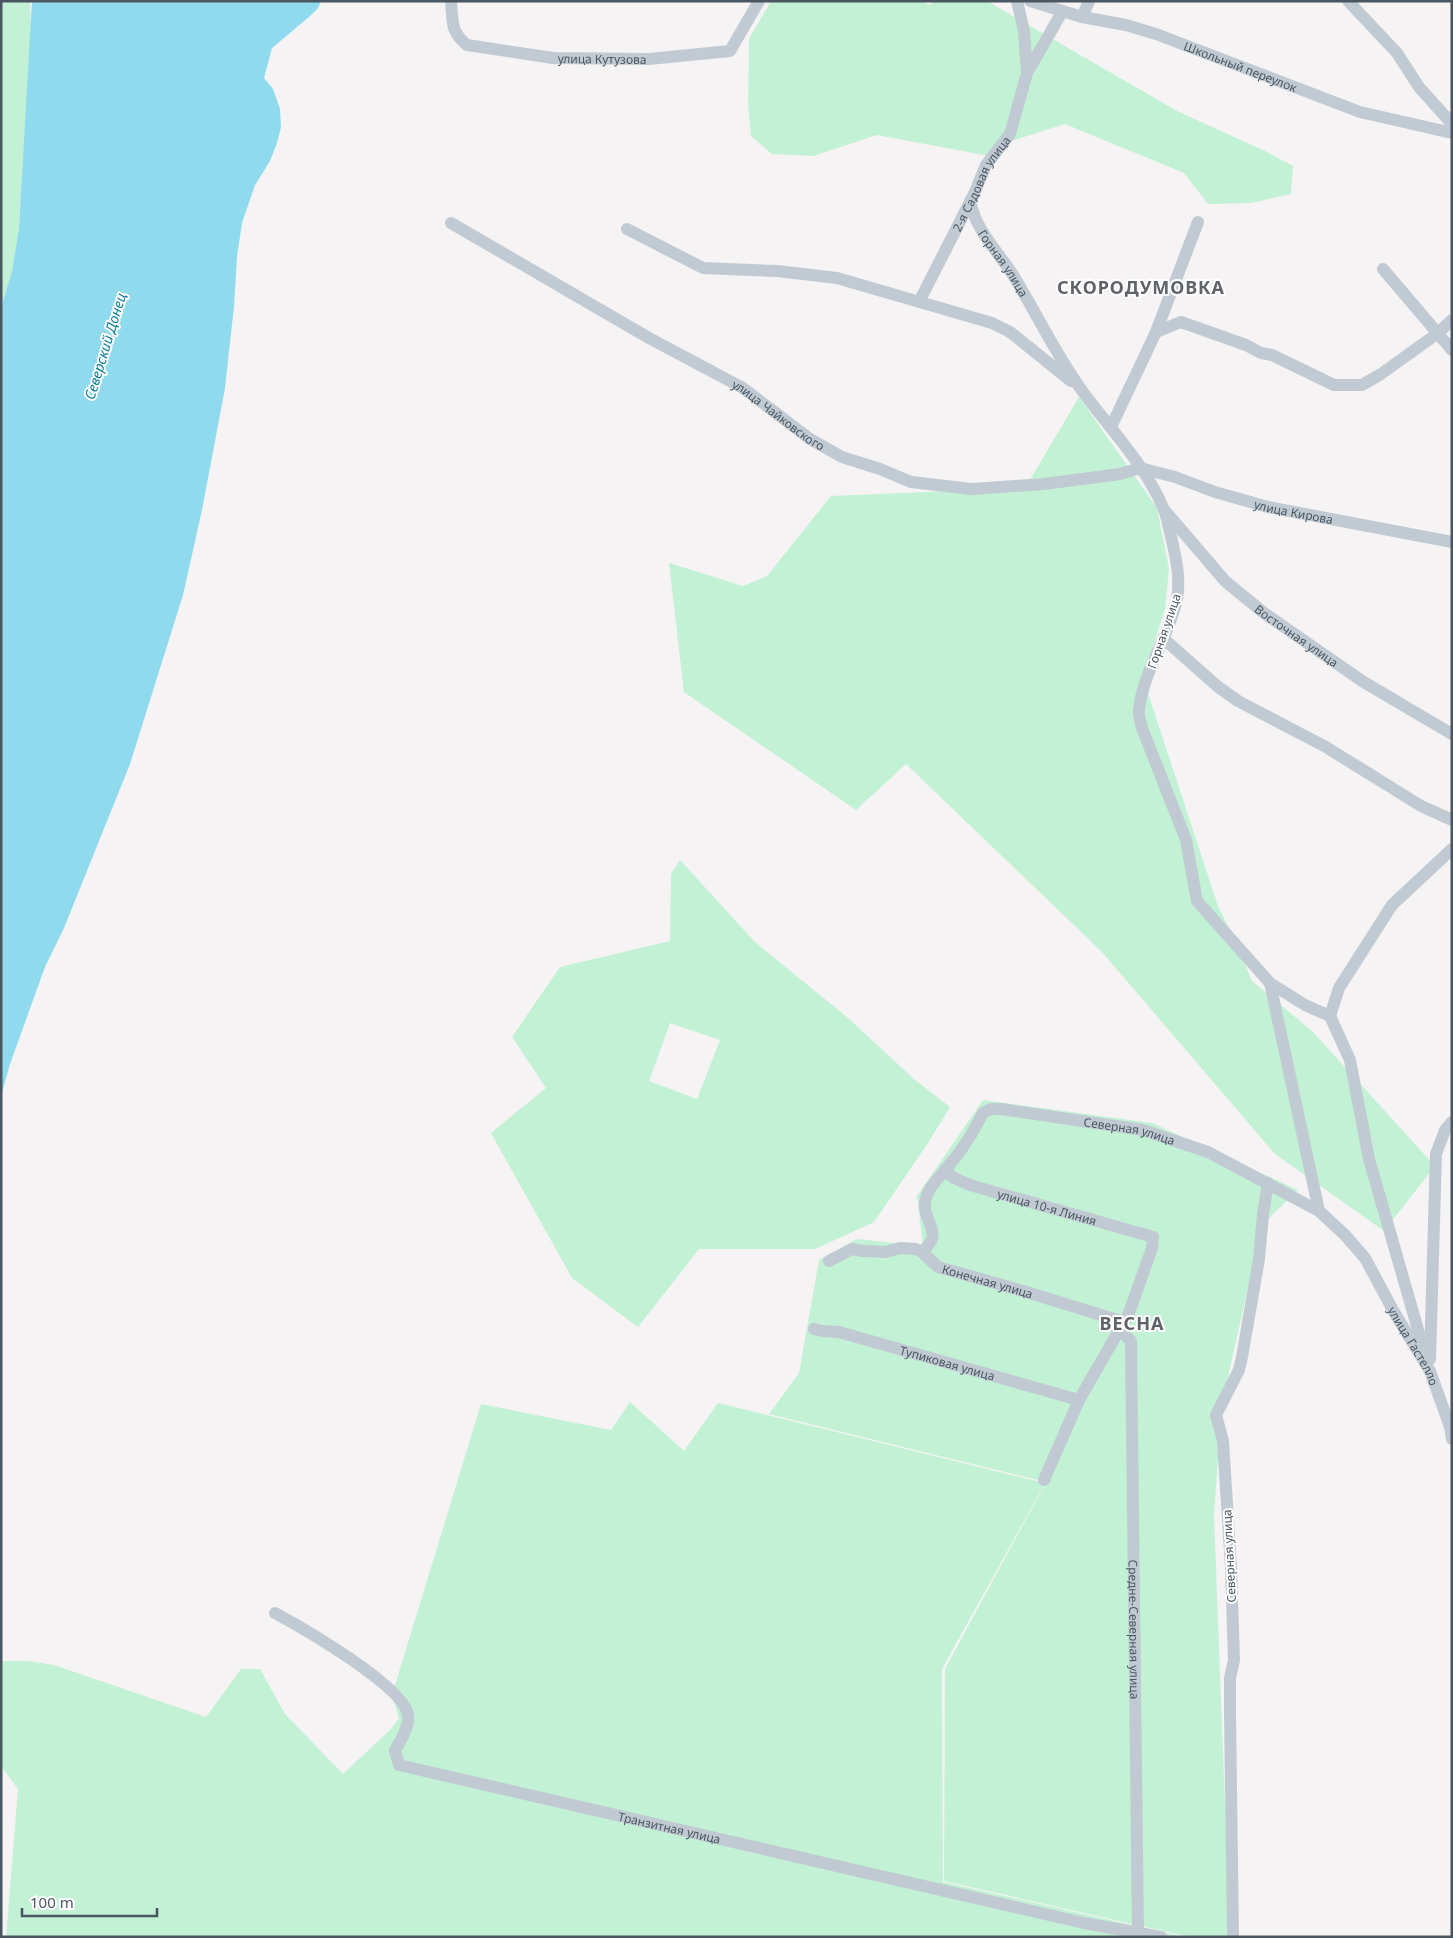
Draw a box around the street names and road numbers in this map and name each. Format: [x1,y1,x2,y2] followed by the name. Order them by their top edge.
[1182,37,1300,96] street label: Школьный переулок
[558,50,647,67] street label: улица Кутузова
[948,132,1014,234] street label: 2-я Садовая улица
[974,226,1033,300] street label: Горная улица
[729,375,828,454] street label: улица Чайковского
[1252,495,1335,528] street label: улица Кирова
[1143,591,1185,671] street label: Горная улица
[1251,600,1342,671] street label: Восточная улица
[1083,1113,1177,1149] street label: Северная улица
[995,1185,1099,1229] street label: улица 10-я Линия
[940,1260,1035,1302] street label: Конечная улица
[1384,1303,1443,1388] street label: улица Гастелло
[898,1341,997,1384] street label: Тупиковая улица
[1218,1509,1240,1603] street label: Северная улица
[1125,1559,1144,1699] street label: Средне-Северная улица
[616,1807,722,1847] street label: Транзитная улица

